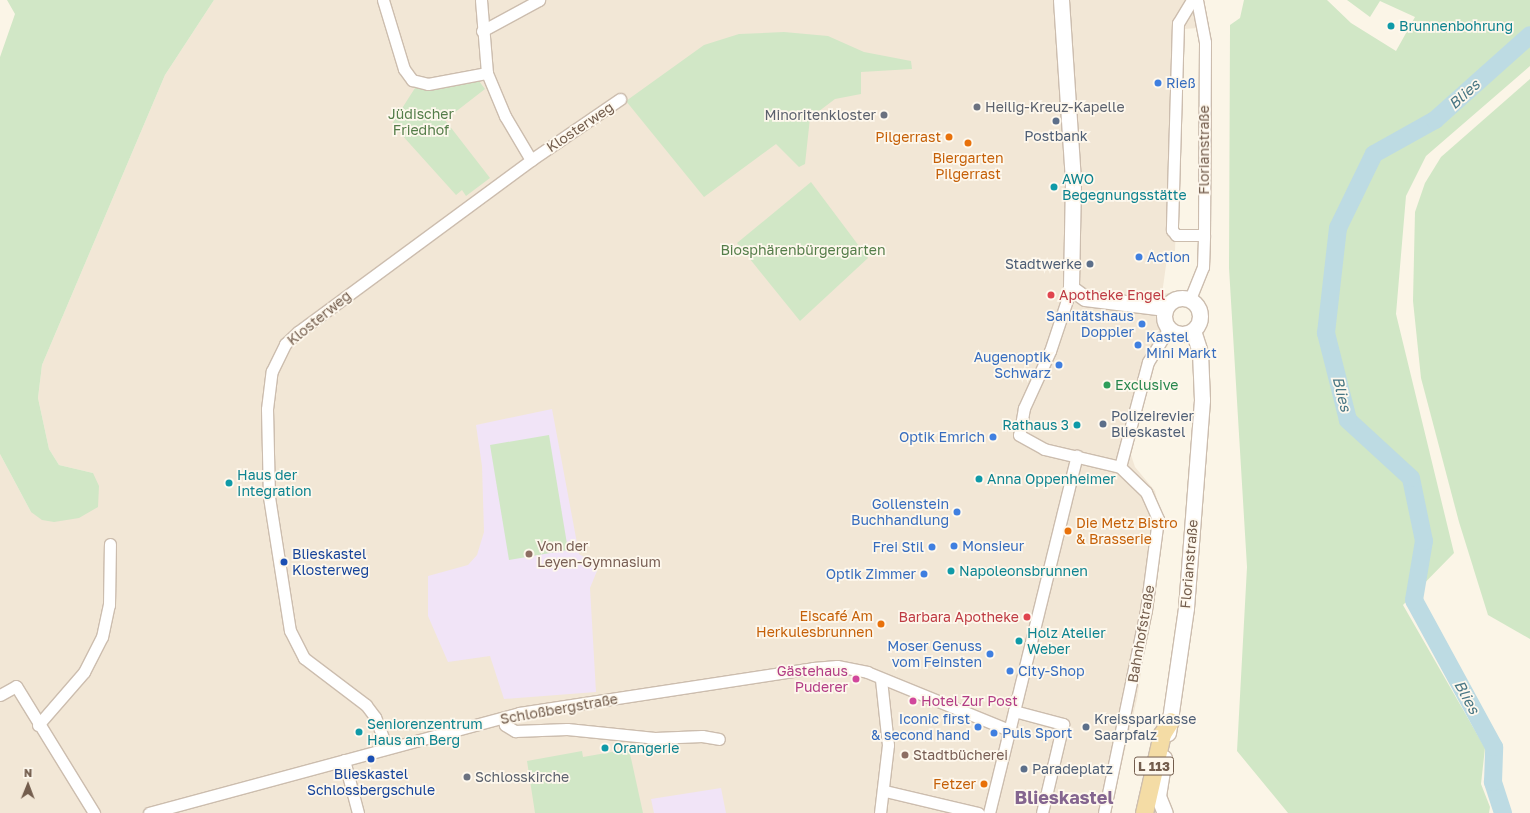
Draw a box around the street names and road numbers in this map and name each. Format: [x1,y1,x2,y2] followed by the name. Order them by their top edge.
[543,98,617,156] street label: Klosterweg
[1196,105,1212,195] street label: Florianstraße
[284,287,354,349] street label: Klosterweg
[1177,519,1201,609] street label: Florianstraße
[1124,584,1158,684] street label: Bahnhofstraße
[499,690,619,728] street label: Schloßbergstraße
[1134,755,1174,777] road number: L 113

